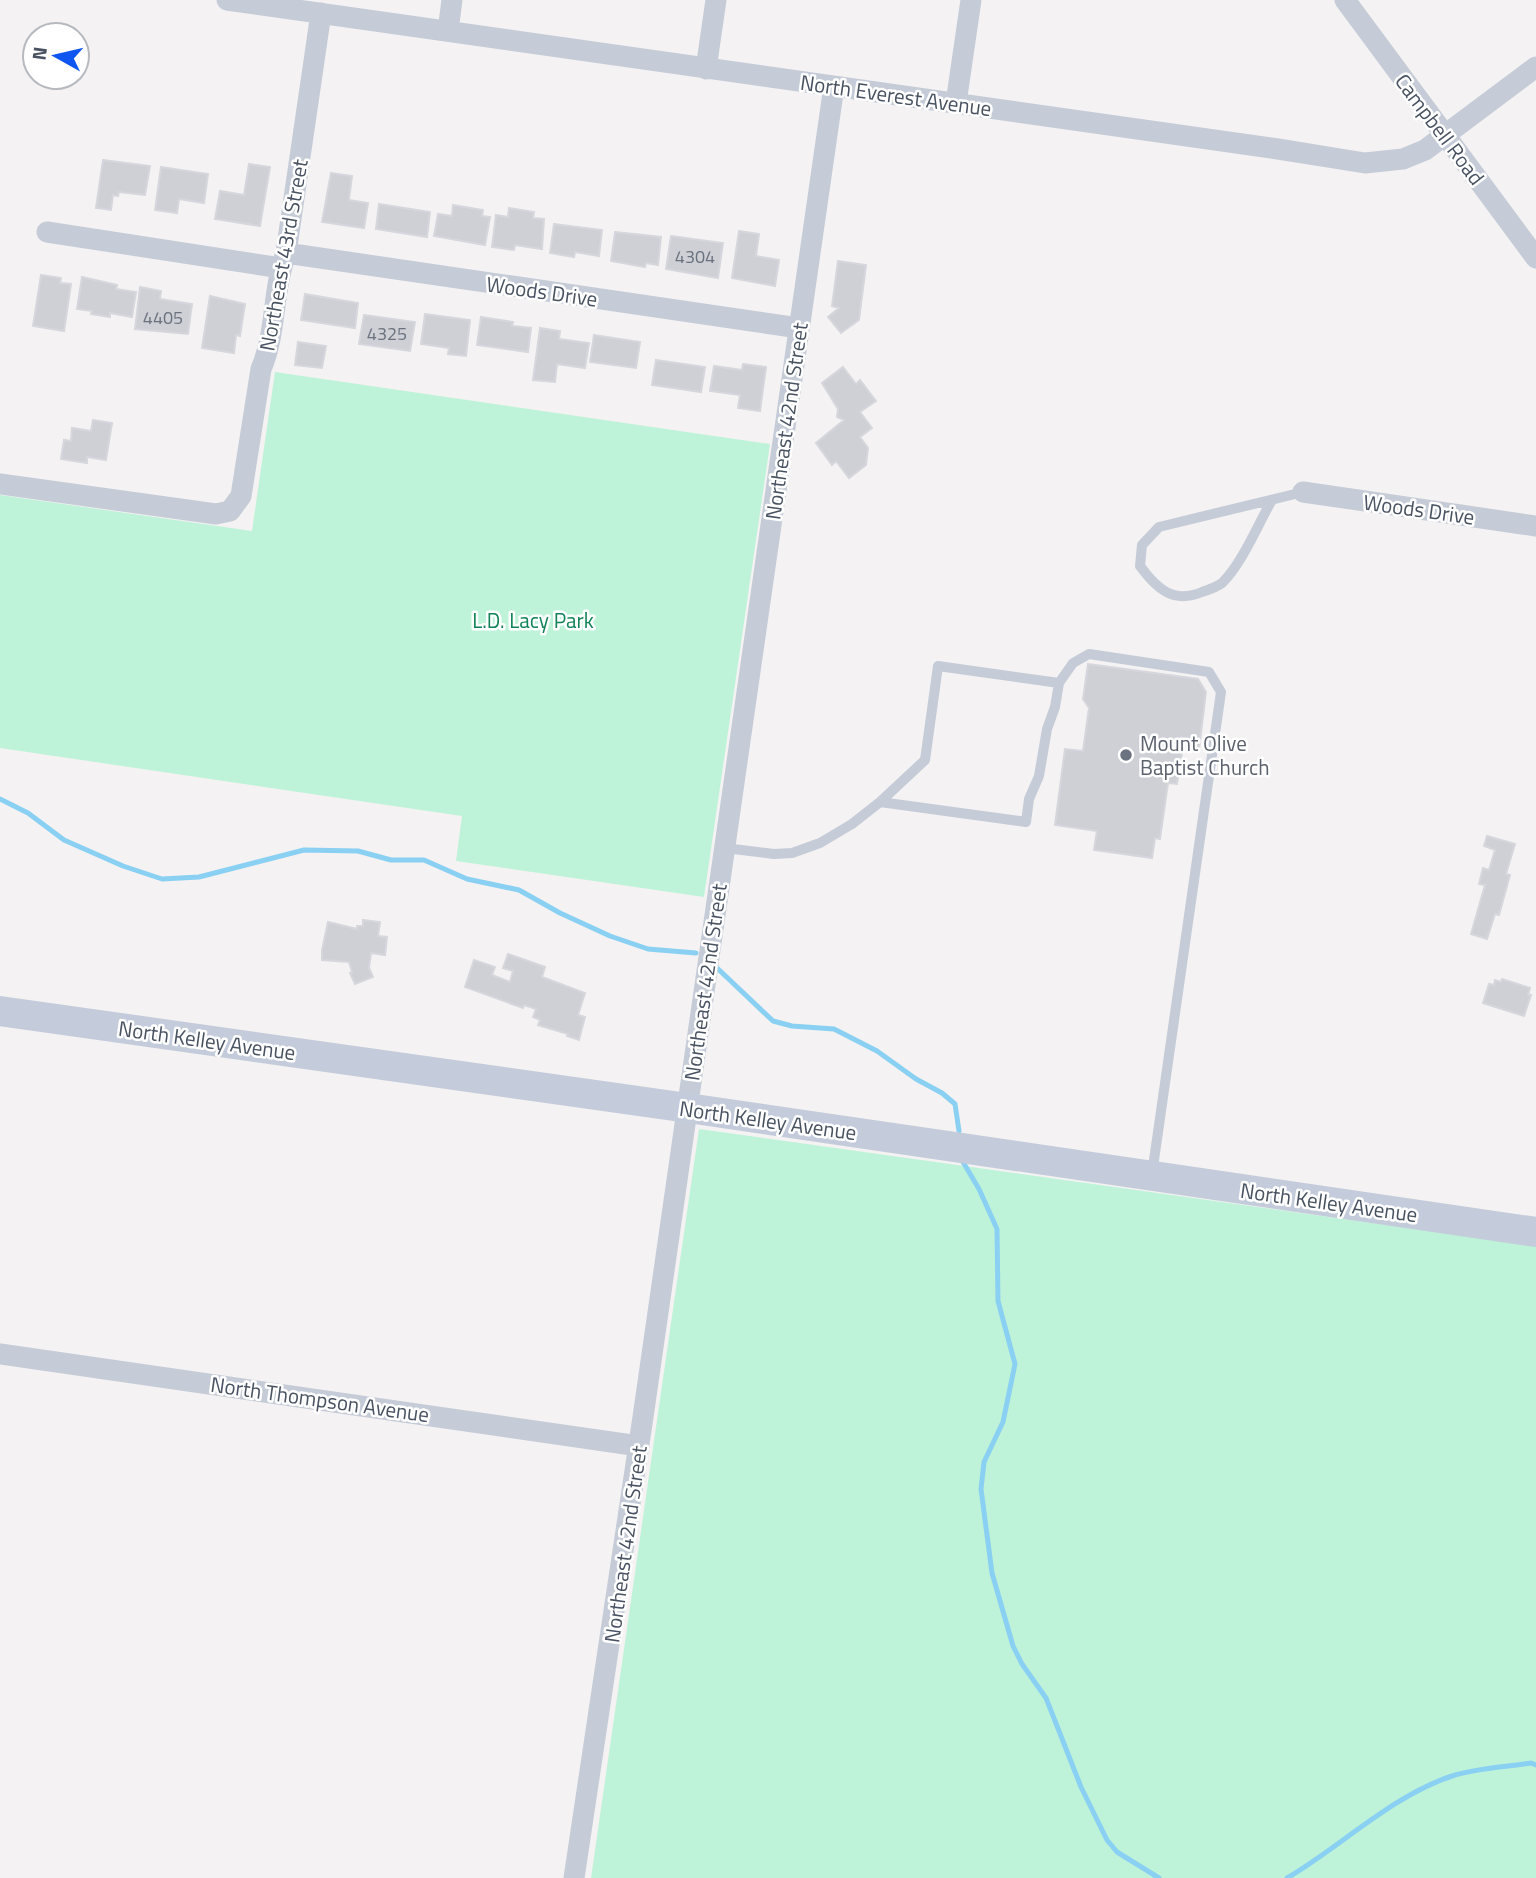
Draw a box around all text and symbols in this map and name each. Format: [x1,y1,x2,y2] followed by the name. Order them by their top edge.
[21,21,91,91] north arrow
[23,45,54,62] text: N
[798,66,994,124] street label: North Everest Avenue
[1387,67,1493,191] street label: Campbell Road
[250,156,316,353] street label: Northeast 43rd Street
[675,243,715,270] house number: 4304
[484,267,600,315] street label: Woods Drive
[143,304,183,331] house number: 4405
[367,320,407,347] house number: 4325
[756,320,816,522] street label: Northeast 42nd Street
[1361,485,1477,533] street label: Woods Drive
[472,604,594,636] park label: L.D. Lacy Park
[1140,727,1270,783] place label: Mount Olive Baptist Church
[1118,747,1134,763] marker: Mount Olive Baptist Church
[675,881,735,1083] street label: Northeast 42nd Street
[116,1012,298,1068] street label: North Kelley Avenue
[677,1092,859,1148] street label: North Kelley Avenue
[1238,1174,1420,1230] street label: North Kelley Avenue
[209,1368,431,1430] street label: North Thompson Avenue
[595,1443,655,1645] street label: Northeast 42nd Street

